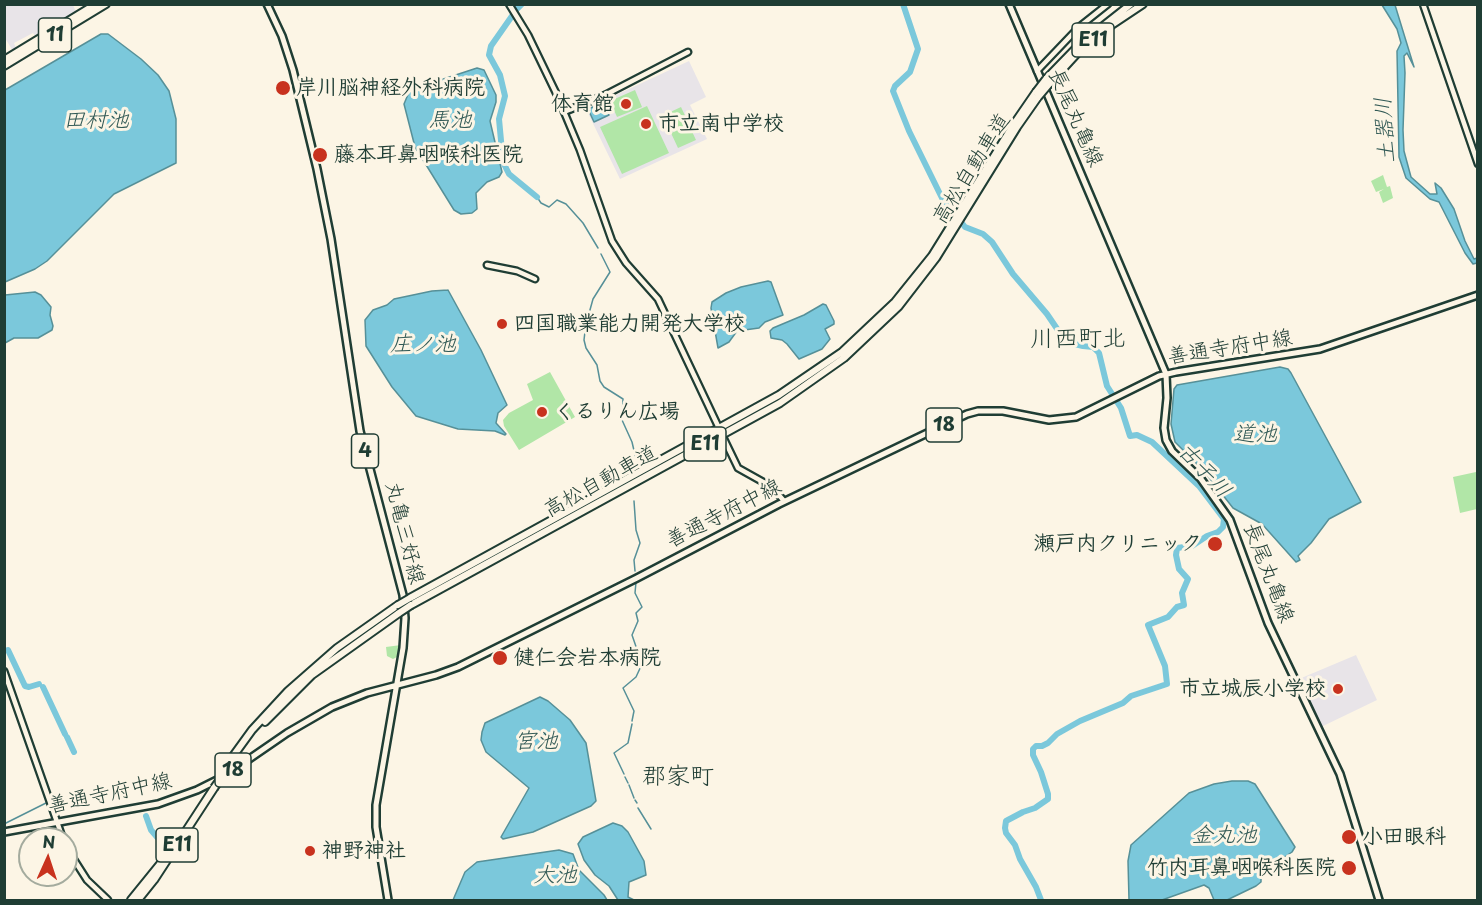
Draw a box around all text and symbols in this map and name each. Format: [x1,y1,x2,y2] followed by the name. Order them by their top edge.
[38,18,72,52] road number: 11
[1072,23,1114,57] road number: E11
[1042,65,1108,171] street label: 長尾丸亀線
[296,75,485,101] place label: 岸川脳神経外科病院
[274,79,292,97] marker: 岸川脳神経外科病院
[551,91,614,117] place label: 体育館
[1371,96,1401,164] water label: 土器川
[619,97,633,111] marker: 体育館
[63,108,129,134] water label: 田村池
[428,108,472,134] water label: 馬池
[928,109,1016,229] street label: 高松自動車道
[658,111,784,137] place label: 市立南中学校
[639,117,653,131] marker: 市立南中学校
[334,142,523,168] place label: 藤本耳鼻咽喉科医院
[311,146,329,164] marker: 藤本耳鼻咽喉科医院
[514,311,745,337] place label: 四国職業能力開発大学校
[495,317,509,331] marker: 四国職業能力開発大学校
[1030,325,1126,353] district label: 川西町北
[1166,326,1294,370] street label: 善通寺府中線
[390,332,456,358] water label: 庄ノ池
[554,399,680,425] place label: くるりん広場
[535,405,549,419] marker: くるりん広場
[926,408,962,442] road number: 18
[1233,422,1277,448] water label: 道池
[684,427,726,461] road number: E11
[352,434,378,468] road number: 4
[1172,438,1236,504] water label: 古子川
[540,440,662,524] street label: 高松自動車道
[662,474,786,554] street label: 善通寺府中線
[379,479,429,587] street label: 丸亀三好線
[1237,519,1299,627] street label: 長尾丸亀線
[1034,531,1202,557] place label: 瀬戸内クリニック
[1206,535,1224,553] marker: 瀬戸内クリニック
[514,645,661,671] place label: 健仁会岩本病院
[491,649,509,667] marker: 健仁会岩本病院
[1179,676,1326,702] place label: 市立城辰小学校
[1331,682,1345,696] marker: 市立城辰小学校
[514,729,558,755] water label: 宮池
[215,753,251,787] road number: 18
[642,763,714,791] district label: 郡家町
[46,769,174,819] street label: 善通寺府中線
[1191,823,1257,849] water label: 金丸池
[1362,824,1446,850] place label: 小田眼科
[18,827,78,887] north arrow
[156,828,198,862] road number: E11
[1340,828,1358,846] marker: 小田眼科
[42,829,56,853] text: N
[322,838,406,864] place label: 神野神社
[303,844,317,858] marker: 神野神社
[1147,855,1336,881] place label: 竹内耳鼻咽喉科医院
[1340,859,1358,877] marker: 竹内耳鼻咽喉科医院
[533,863,577,889] water label: 大池

